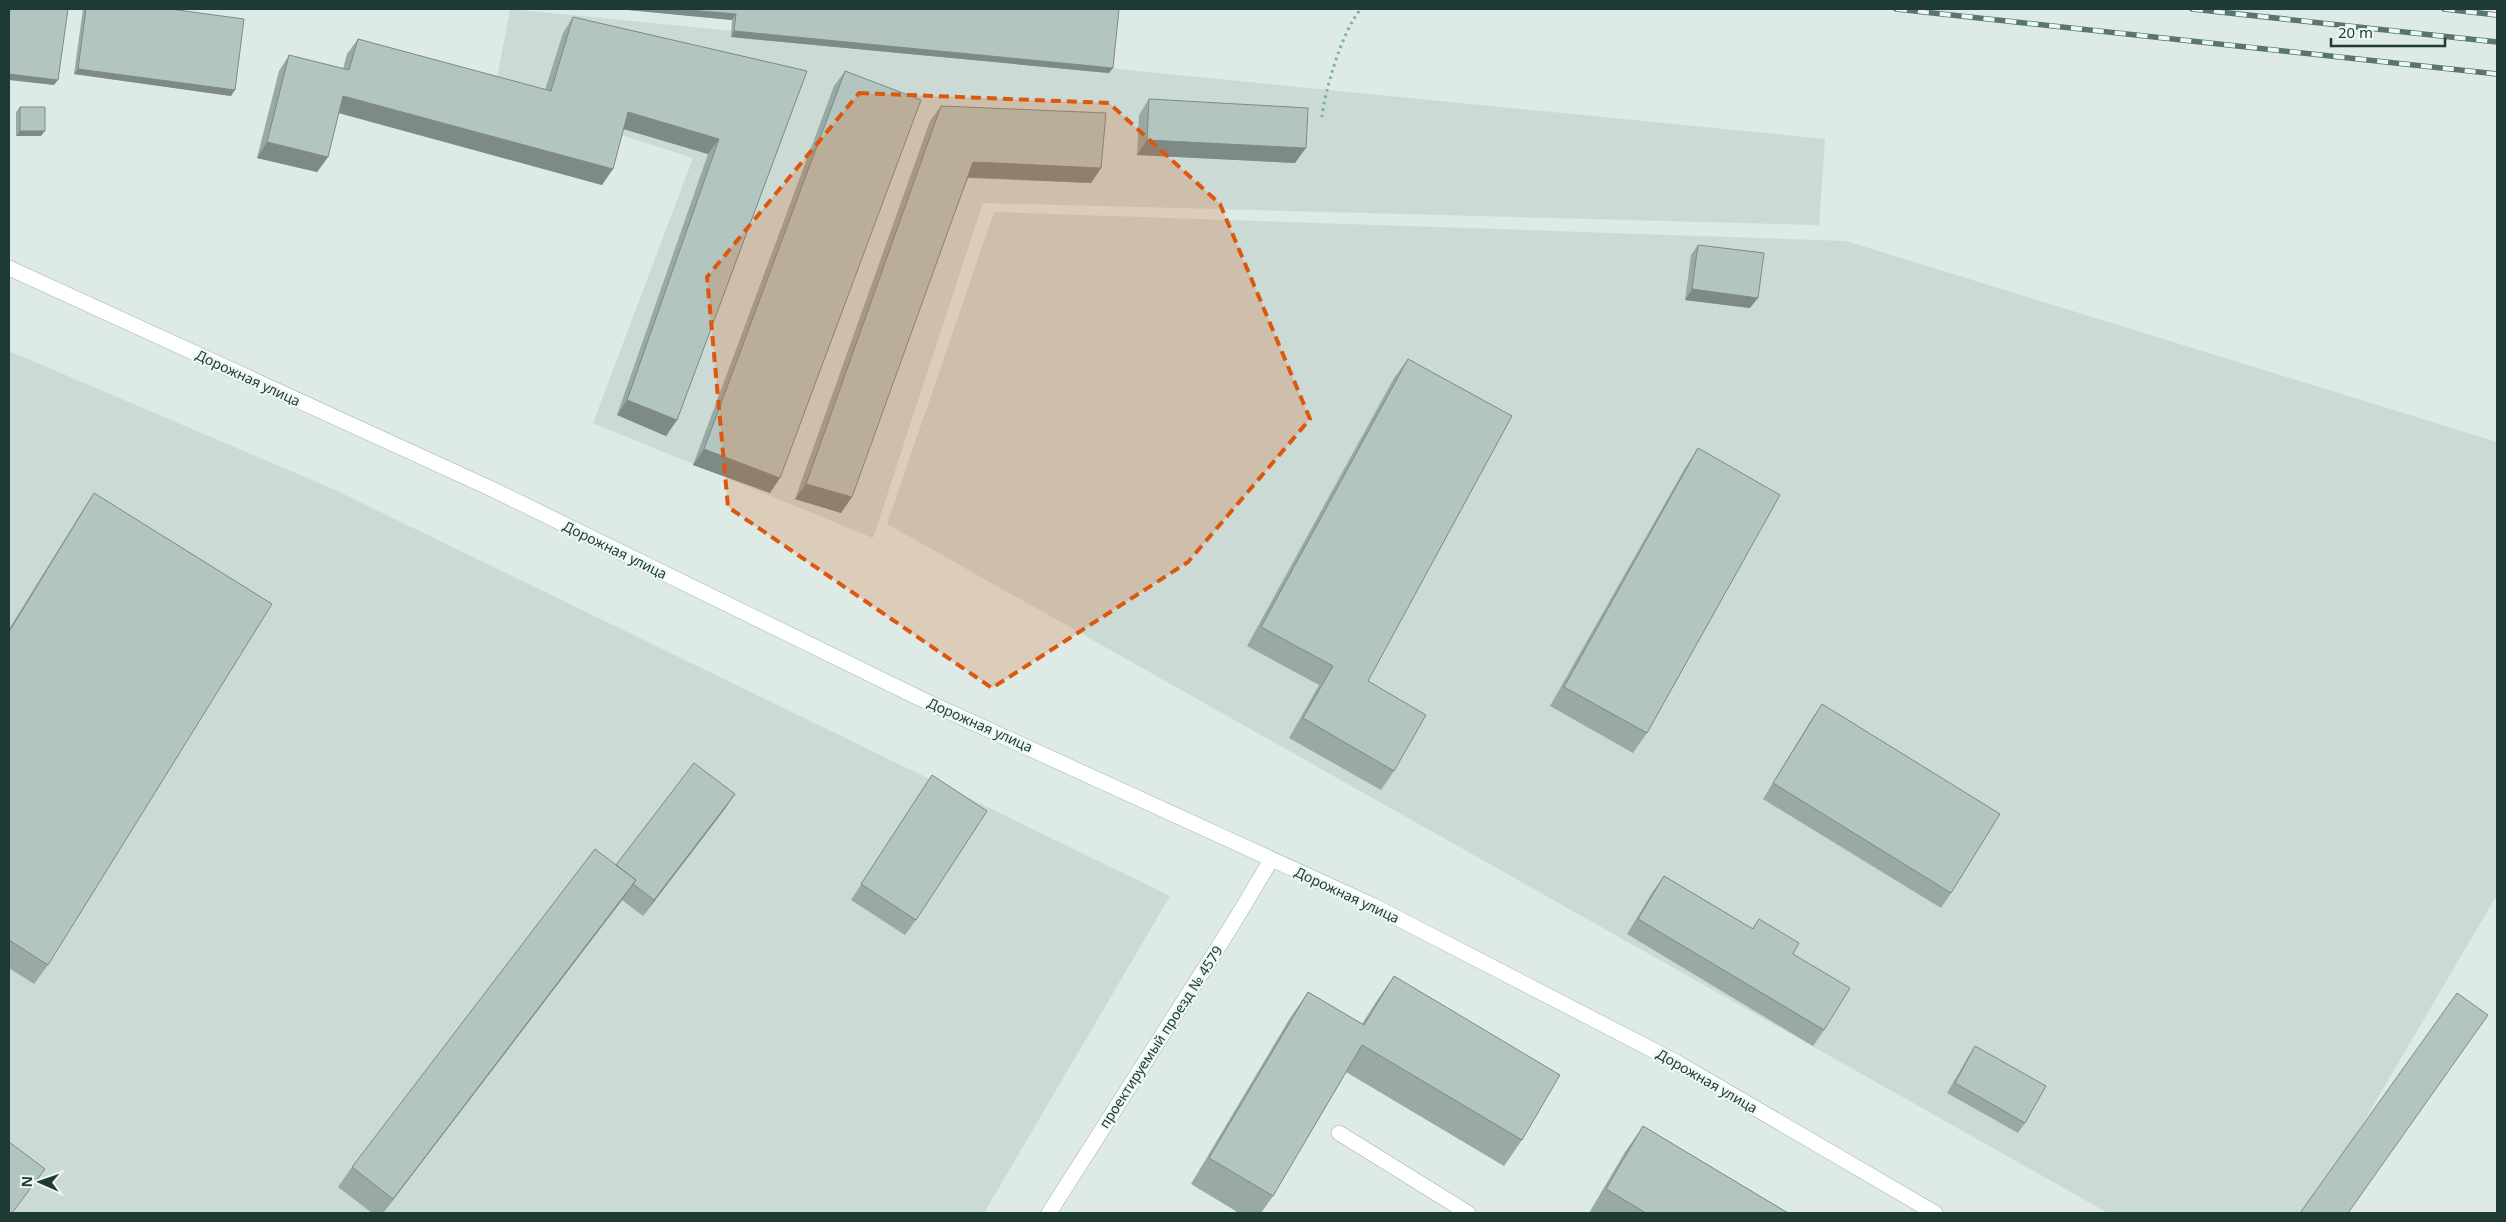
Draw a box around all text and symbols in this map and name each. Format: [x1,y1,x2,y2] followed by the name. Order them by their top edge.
[2331,15,2445,47] scale bar
[2338,22,2373,42] text: 20 m
[193,345,304,410] street label: Дорожная улица
[560,516,670,583] street label: Дорожная улица
[925,693,1036,756] street label: Дорожная улица
[1292,862,1403,927] street label: Дорожная улица
[1094,942,1227,1132] street label: проектируемый проезд № 4579
[1653,1044,1761,1117] street label: Дорожная улица
[15,1157,65,1207] north arrow
[17,1176,36,1188] text: N

